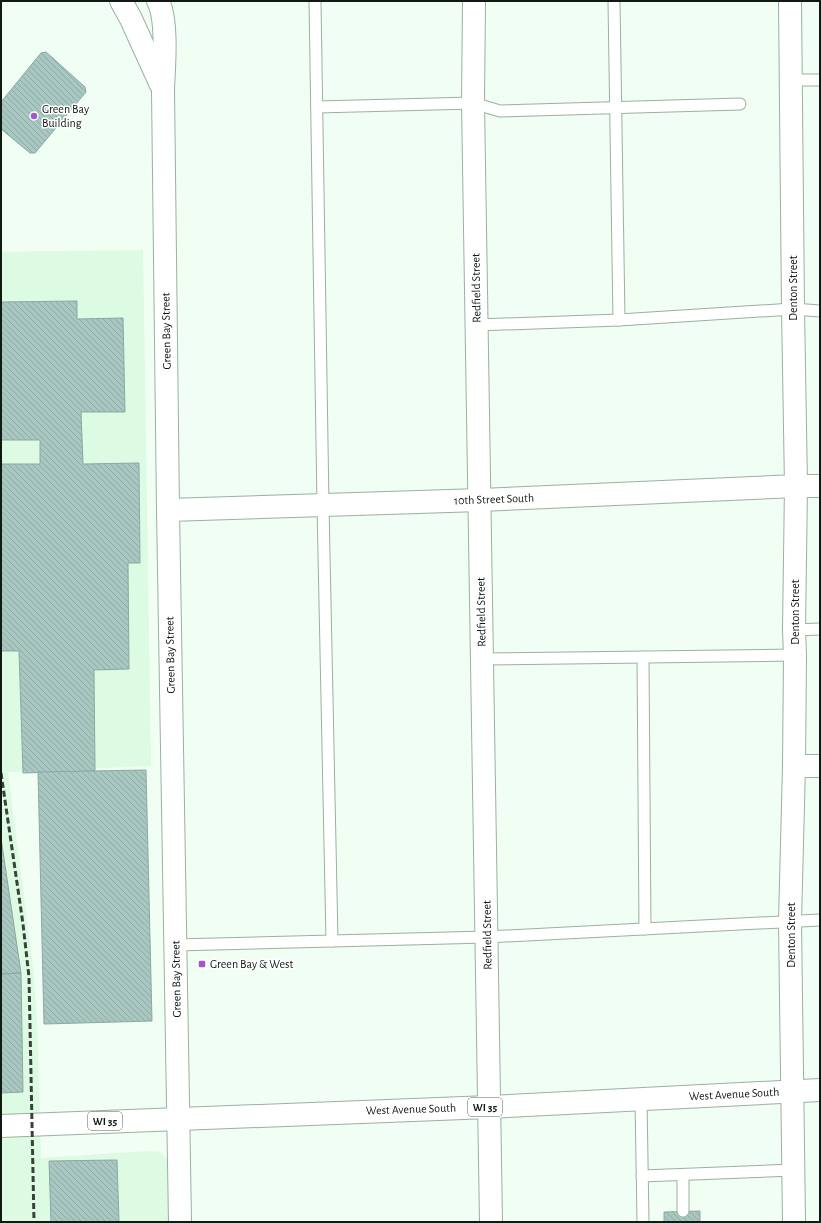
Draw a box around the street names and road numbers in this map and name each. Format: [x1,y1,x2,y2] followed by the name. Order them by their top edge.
[469,253,483,323] street label: Redfield Street
[787,255,799,321] street label: Denton Street
[159,292,174,370] street label: Green Bay Street
[454,492,534,506] street label: 10th Street South
[474,577,488,647] street label: Redfield Street
[789,579,801,645] street label: Denton Street
[163,616,178,694] street label: Green Bay Street
[480,900,494,970] street label: Redfield Street
[785,902,797,968] street label: Denton Street
[169,940,184,1018] street label: Green Bay Street
[689,1086,779,1102] street label: West Avenue South
[468,1098,502,1116] road number: WI 35
[366,1101,456,1117] street label: West Avenue South
[88,1112,122,1130] road number: WI 35

